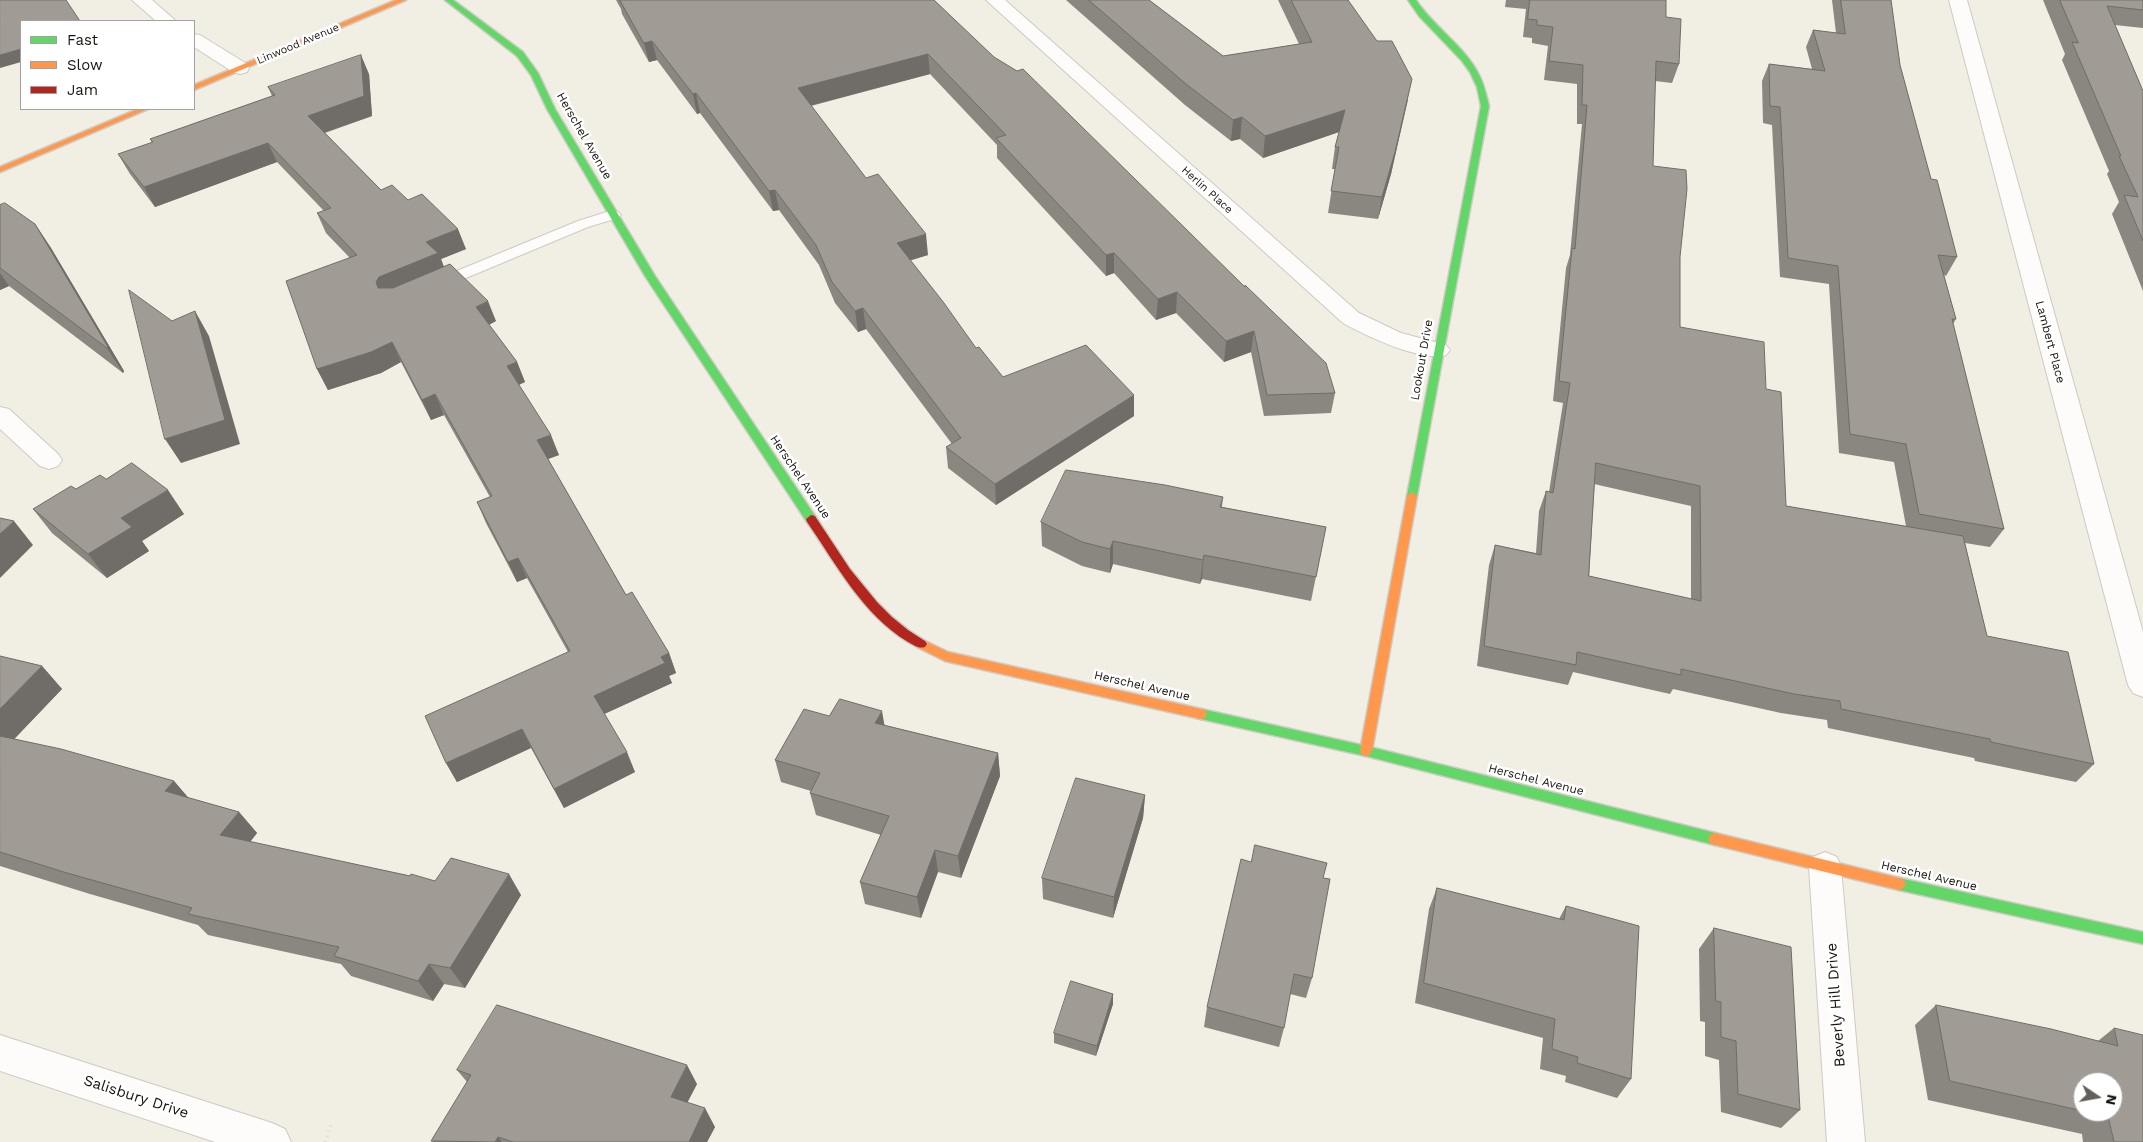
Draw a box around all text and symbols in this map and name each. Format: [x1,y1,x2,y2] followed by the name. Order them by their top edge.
[20,20,195,110] legend
[255,21,341,67] street label: Linwood Avenue
[67,31,98,49] text: Fast
[67,56,103,74] text: Slow
[67,81,98,99] text: Jam
[553,90,615,182] street label: Herschel Avenue
[1179,164,1235,216] street label: Herlin Place
[2032,299,2068,385] street label: Lambert Place
[1408,319,1436,401] street label: Lookout Drive
[767,432,833,522] street label: Herschel Avenue
[1093,668,1191,704] street label: Herschel Avenue
[1487,761,1585,799] street label: Herschel Avenue
[1880,858,1978,894] street label: Herschel Avenue
[1823,942,1849,1068] street label: Beverly Hill Drive
[81,1072,191,1122] street label: Salisbury Drive
[2073,1072,2123,1122] north arrow
[2103,1093,2121,1107] text: N

